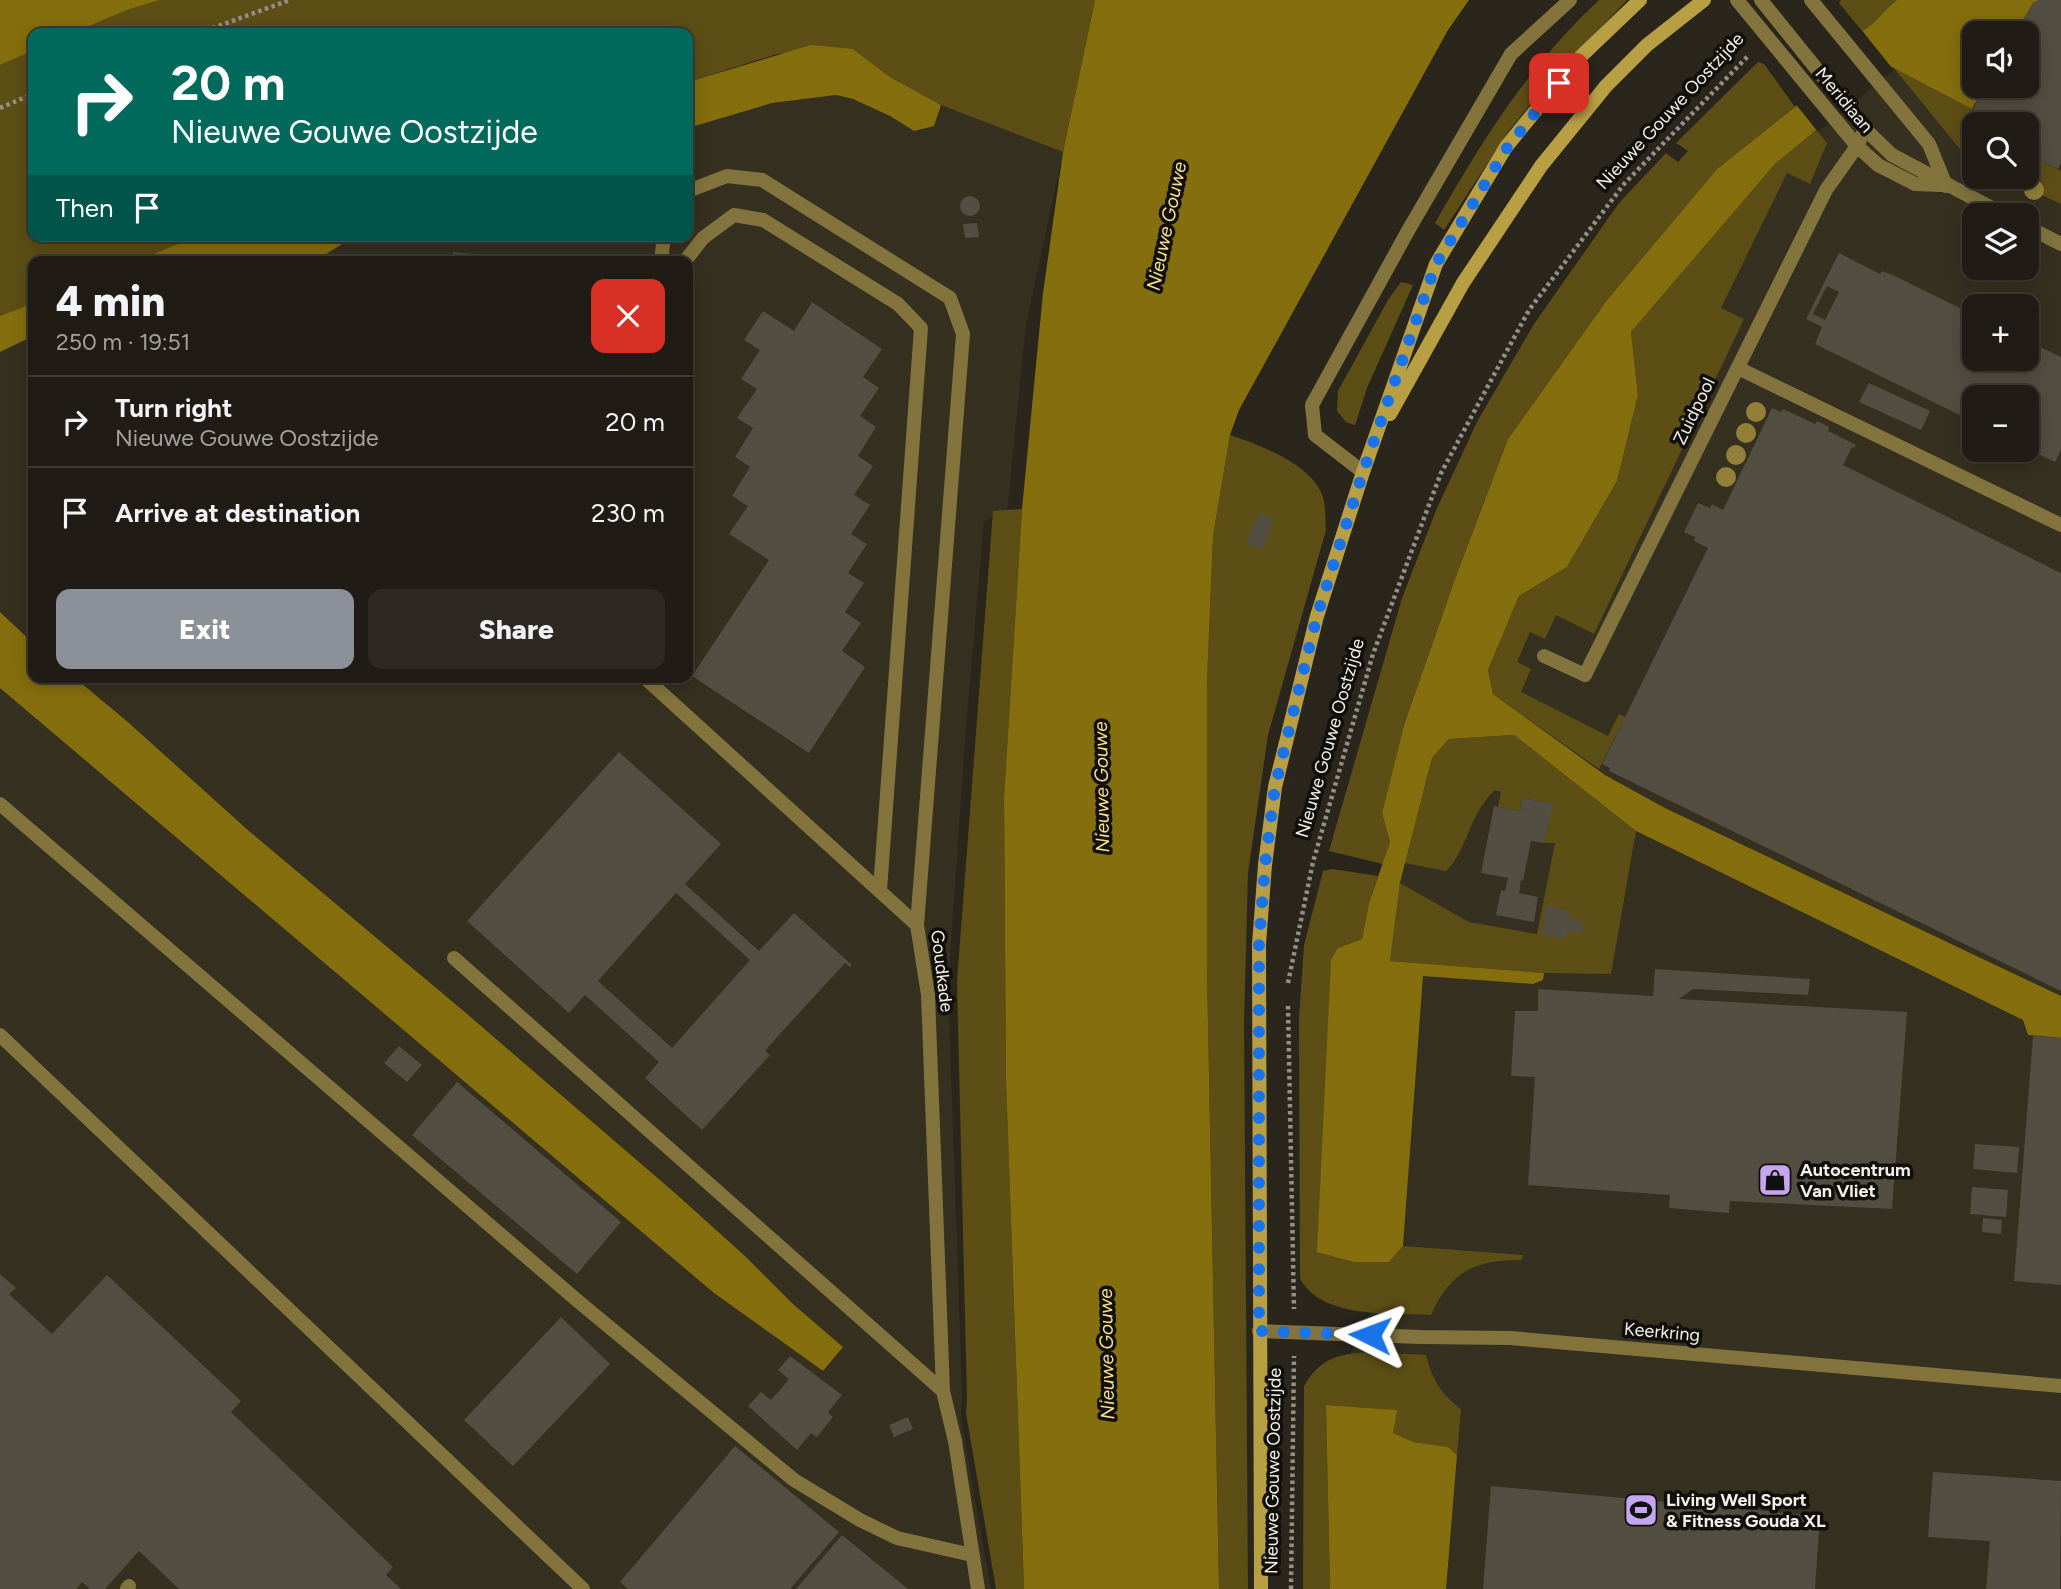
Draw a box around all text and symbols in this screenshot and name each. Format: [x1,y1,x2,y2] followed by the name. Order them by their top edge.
[1962,21,2039,462] map controls
[1962,21,2039,98] button: sound
[1592,28,1749,194] street label: Nieuwe Gouwe Oostzijde
[171,53,286,112] text: 20 m
[1529,53,1589,113] pin
[56,56,147,147] icon: right
[1810,63,1878,137] street label: Meridiaan
[1540,64,1578,102] icon: arrive
[1962,112,2039,189] button: search
[171,113,538,151] text: Nieuwe Gouwe Oostzijde
[1142,159,1191,293] water label: Nieuwe Gouwe
[128,189,166,227] icon: arrive
[56,192,114,224] text: Then
[1962,203,2039,280] button: layers
[56,276,165,327] text: 4 min
[591,279,665,353] button: close
[1962,294,2039,371] button: +
[56,328,190,356] text: 250 m · 19:51
[1668,374,1720,448] street label: Zuidpool
[1962,385,2039,462] button: −
[115,392,232,424] text: Turn right
[56,403,94,441] icon: right
[605,406,665,438] text: 20 m
[115,424,379,452] text: Nieuwe Gouwe Oostzijde
[56,494,94,532] icon: arrive
[115,497,360,529] text: Arrive at destination
[591,497,665,529] text: 230 m
[56,589,354,669] button: Exit
[368,589,665,669] button: Share
[1291,636,1369,840] street label: Nieuwe Gouwe Oostzijde
[1089,721,1114,853] water label: Nieuwe Gouwe
[926,929,958,1014] street label: Goudkade
[1800,1159,1911,1202] place label: Autocentrum Van Vliet
[1756,1161,1794,1199] shop icon: Autocentrum Van Vliet
[1094,1288,1119,1420] water label: Nieuwe Gouwe
[1333,1298,1407,1372] position arrow
[1623,1318,1701,1346] street label: Keerkring
[1260,1367,1286,1574] street label: Nieuwe Gouwe Oostzijde
[1666,1489,1826,1532] place label: Living Well Sport & Fitness Gouda XL
[1622,1491,1660,1529] sports icon: Living Well Sport & Fitness Gouda XL

